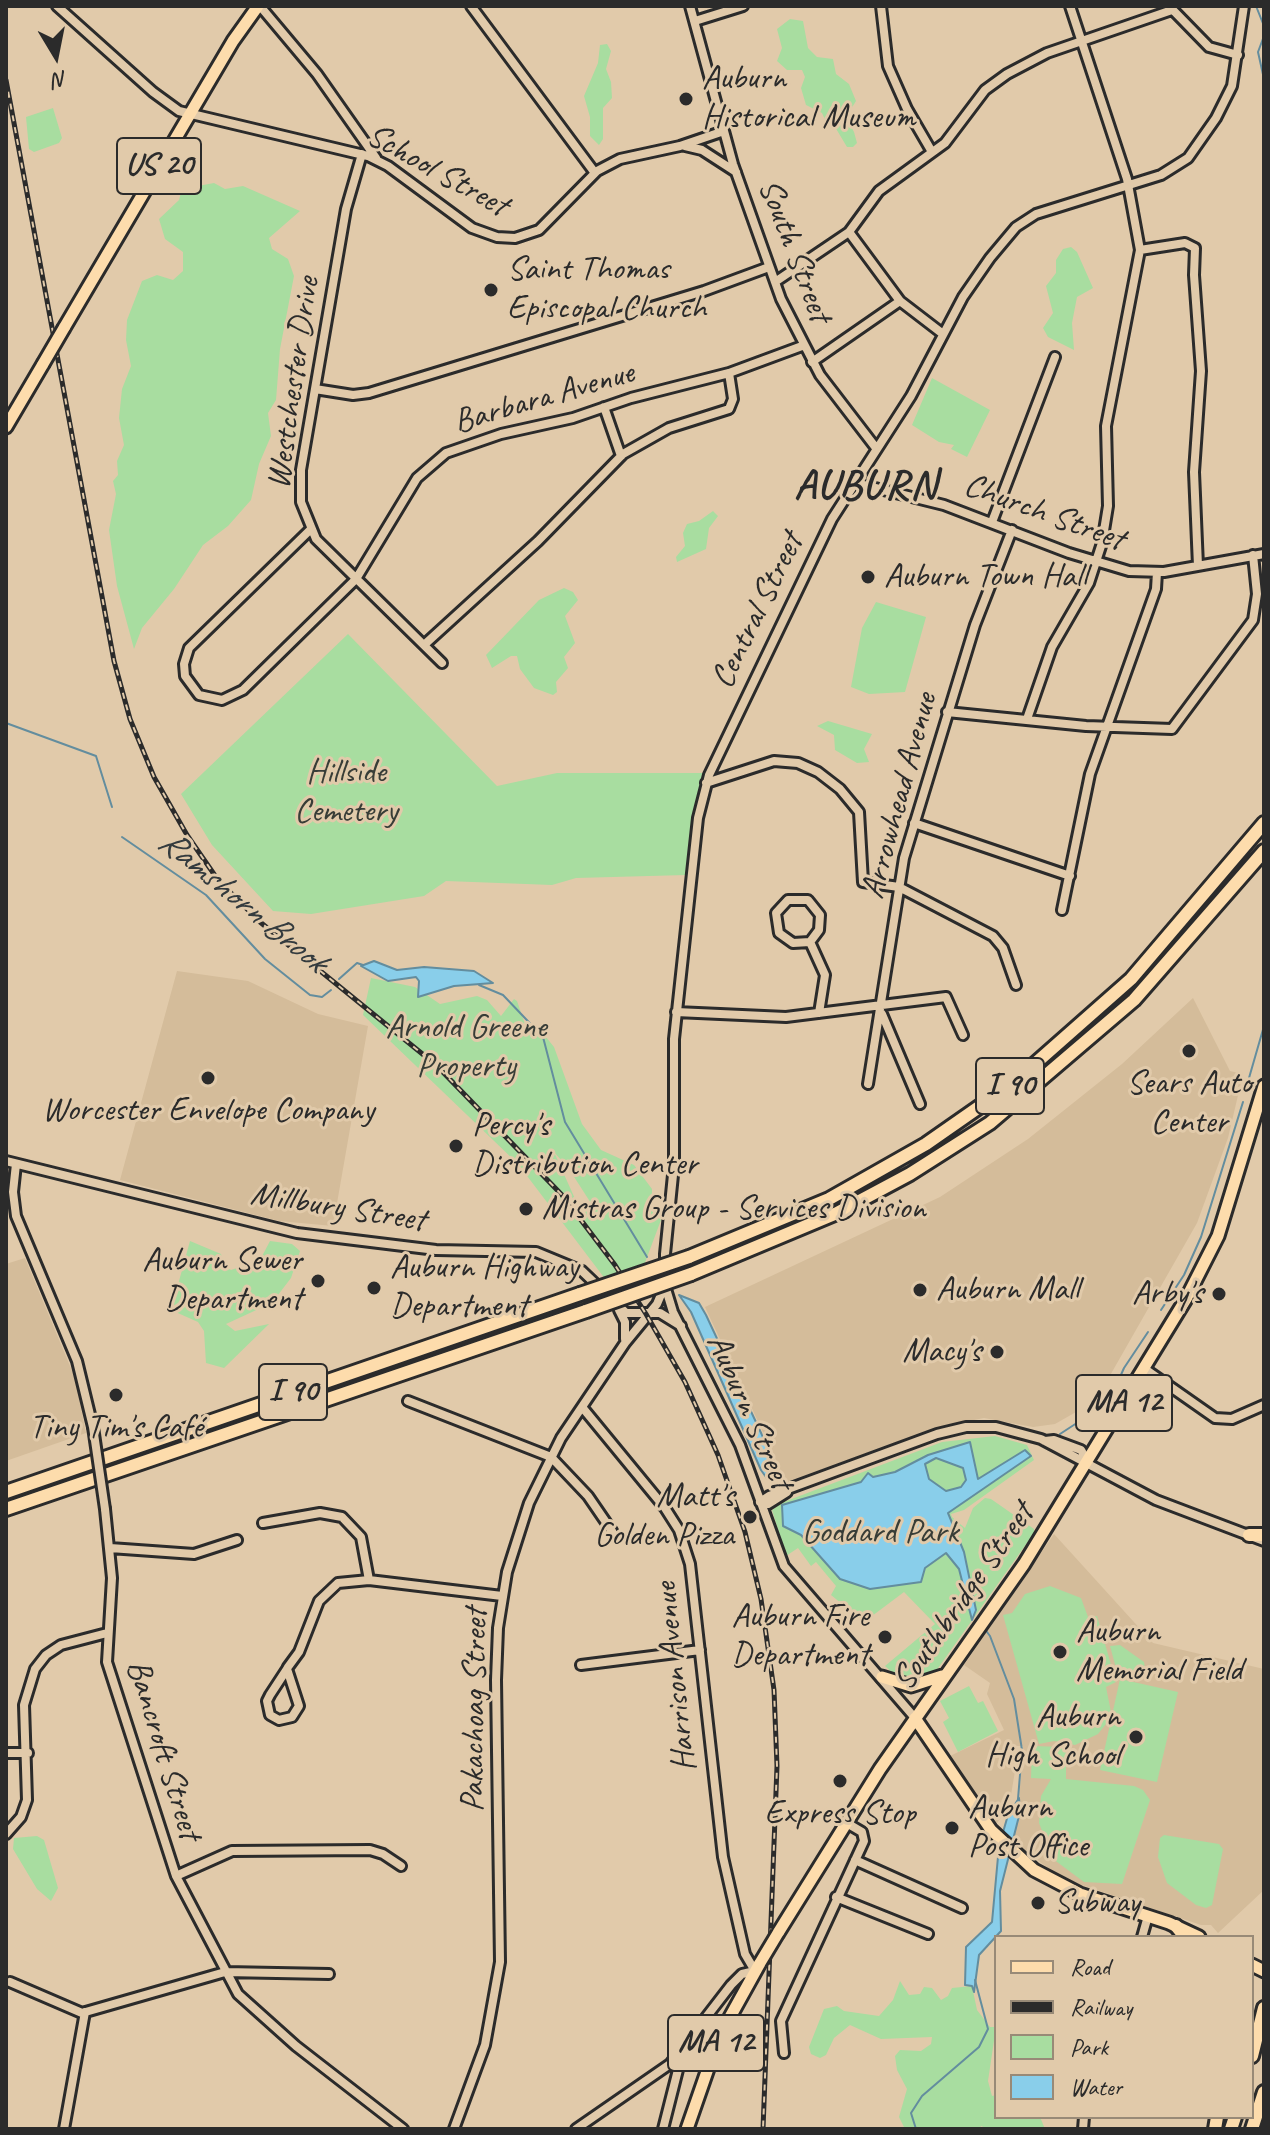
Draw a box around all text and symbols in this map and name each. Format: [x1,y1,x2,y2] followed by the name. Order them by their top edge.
[16,16,96,96] north arrow
[702,59,915,138] place label: Auburn Historical Museum
[51,65,69,95] text: N
[677,90,695,108] marker: Auburn Historical Museum
[359,115,515,227] street label: School Street
[117,138,201,194] road number: US 20
[748,174,840,328] street label: South Street
[507,250,706,330] place label: Saint Thomas Episcopal Church
[259,274,329,492] street label: Westchester Drive
[482,281,500,299] marker: Saint Thomas Episcopal Church
[449,353,639,443] street label: Barbara Avenue
[796,462,936,512] district label: AUBURN
[958,465,1130,561] street label: Church Street
[703,527,813,695] street label: Central Street
[884,557,1087,597] place label: Auburn Town Hall
[859,568,877,586] marker: Auburn Town Hall
[853,689,947,903] street label: Arrowhead Avenue
[294,753,398,832] park label: Hillside Cemetery
[149,821,335,983] water label: Ramshorn Brook
[386,1008,546,1088] park label: Arnold Greene Property
[1180,1042,1198,1060] marker: Sears Auto Center
[976,1058,1044,1114] road number: I 90
[1126,1064,1252,1144] place label: Sears Auto Center
[199,1069,217,1087] marker: Worcester Envelope Company
[42,1091,374,1131] place label: Worcester Envelope Company
[472,1106,697,1186] place label: Percy's Distribution Center
[447,1137,465,1155] marker: Percy's Distribution Center
[248,1174,428,1242] street label: Millbury Street
[542,1189,926,1229] place label: Mistras Group - Services Division
[517,1200,535,1218] marker: Mistras Group - Services Division
[142,1241,302,1320] place label: Auburn Sewer Department
[390,1248,578,1328] place label: Auburn Highway Department
[936,1270,1079,1310] place label: Auburn Mall
[309,1272,327,1290] marker: Auburn Sewer Department
[1132,1274,1203,1314] place label: Arby's
[365,1279,383,1297] marker: Auburn Highway Department
[911,1281,929,1299] marker: Auburn Mall
[1210,1285,1228,1303] marker: Arby's
[697,1328,801,1496] street label: Auburn Street
[902,1332,981,1372] place label: Macy's
[988,1343,1006,1361] marker: Macy's
[259,1364,327,1420] road number: I 90
[1076,1375,1172,1431] road number: MA 12
[107,1386,125,1404] marker: Tiny Tim's Café
[29,1408,203,1448] place label: Tiny Tim's Café
[594,1477,734,1556] place label: Matt's Golden Pizza
[884,1495,1044,1699] street label: Southbridge Street
[741,1508,759,1526] marker: Matt's Golden Pizza
[802,1513,958,1553] park label: Goddard Park
[646,1580,706,1774] street label: Harrison Avenue
[731,1597,869,1676] place label: Auburn Fire Department
[453,1608,497,1812] street label: Pakachoag Street
[1076,1612,1242,1692] place label: Auburn Memorial Field
[876,1628,894,1646] marker: Auburn Fire Department
[1051,1643,1069,1661] marker: Auburn Memorial Field
[116,1655,210,1845] street label: Bancroft Street
[985,1697,1120,1776] place label: Auburn High School
[1127,1728,1145,1746] marker: Auburn High School
[831,1772,849,1790] marker: Express Stop
[968,1788,1088,1868] place label: Auburn Post Office
[765,1794,915,1834] place label: Express Stop
[943,1819,961,1837] marker: Auburn Post Office
[1054,1883,1140,1923] place label: Subway
[1029,1894,1047,1912] marker: Subway
[994,1935,1254,2119] legend
[1070,1952,1110,1982] text: Road
[1070,1992,1132,2022] text: Railway
[668,2015,764,2071] road number: MA 12
[1070,2032,1108,2062] text: Park
[1070,2072,1122,2102] text: Water

